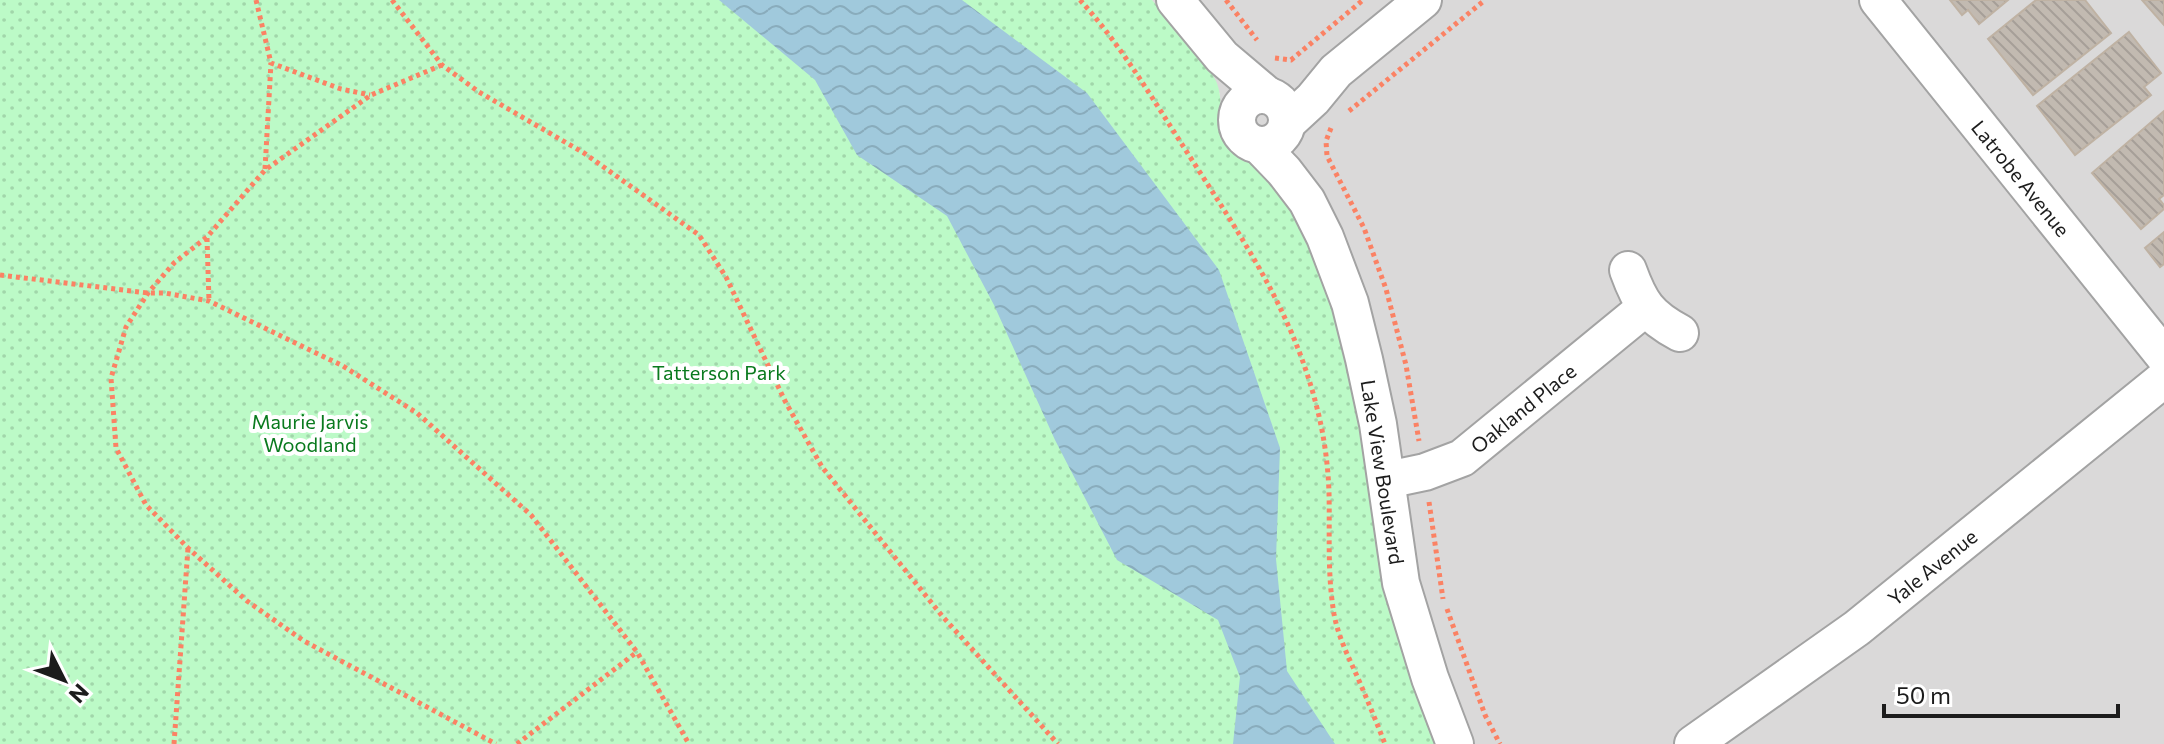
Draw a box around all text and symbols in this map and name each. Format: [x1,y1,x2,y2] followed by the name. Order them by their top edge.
[1967,115,2075,241] street label: Latrobe Avenue
[1465,358,1581,458] street label: Oakland Place
[652,360,786,384] park label: Tatterson Park
[1357,378,1409,566] street label: Lake View Boulevard
[252,409,368,456] park label: Maurie Jarvis Woodland
[1883,524,1981,610] street label: Yale Avenue
[24,640,104,720] north arrow
[1884,668,2118,718] scale bar
[64,679,95,709] text: N
[1896,680,1951,709] text: 50 m

